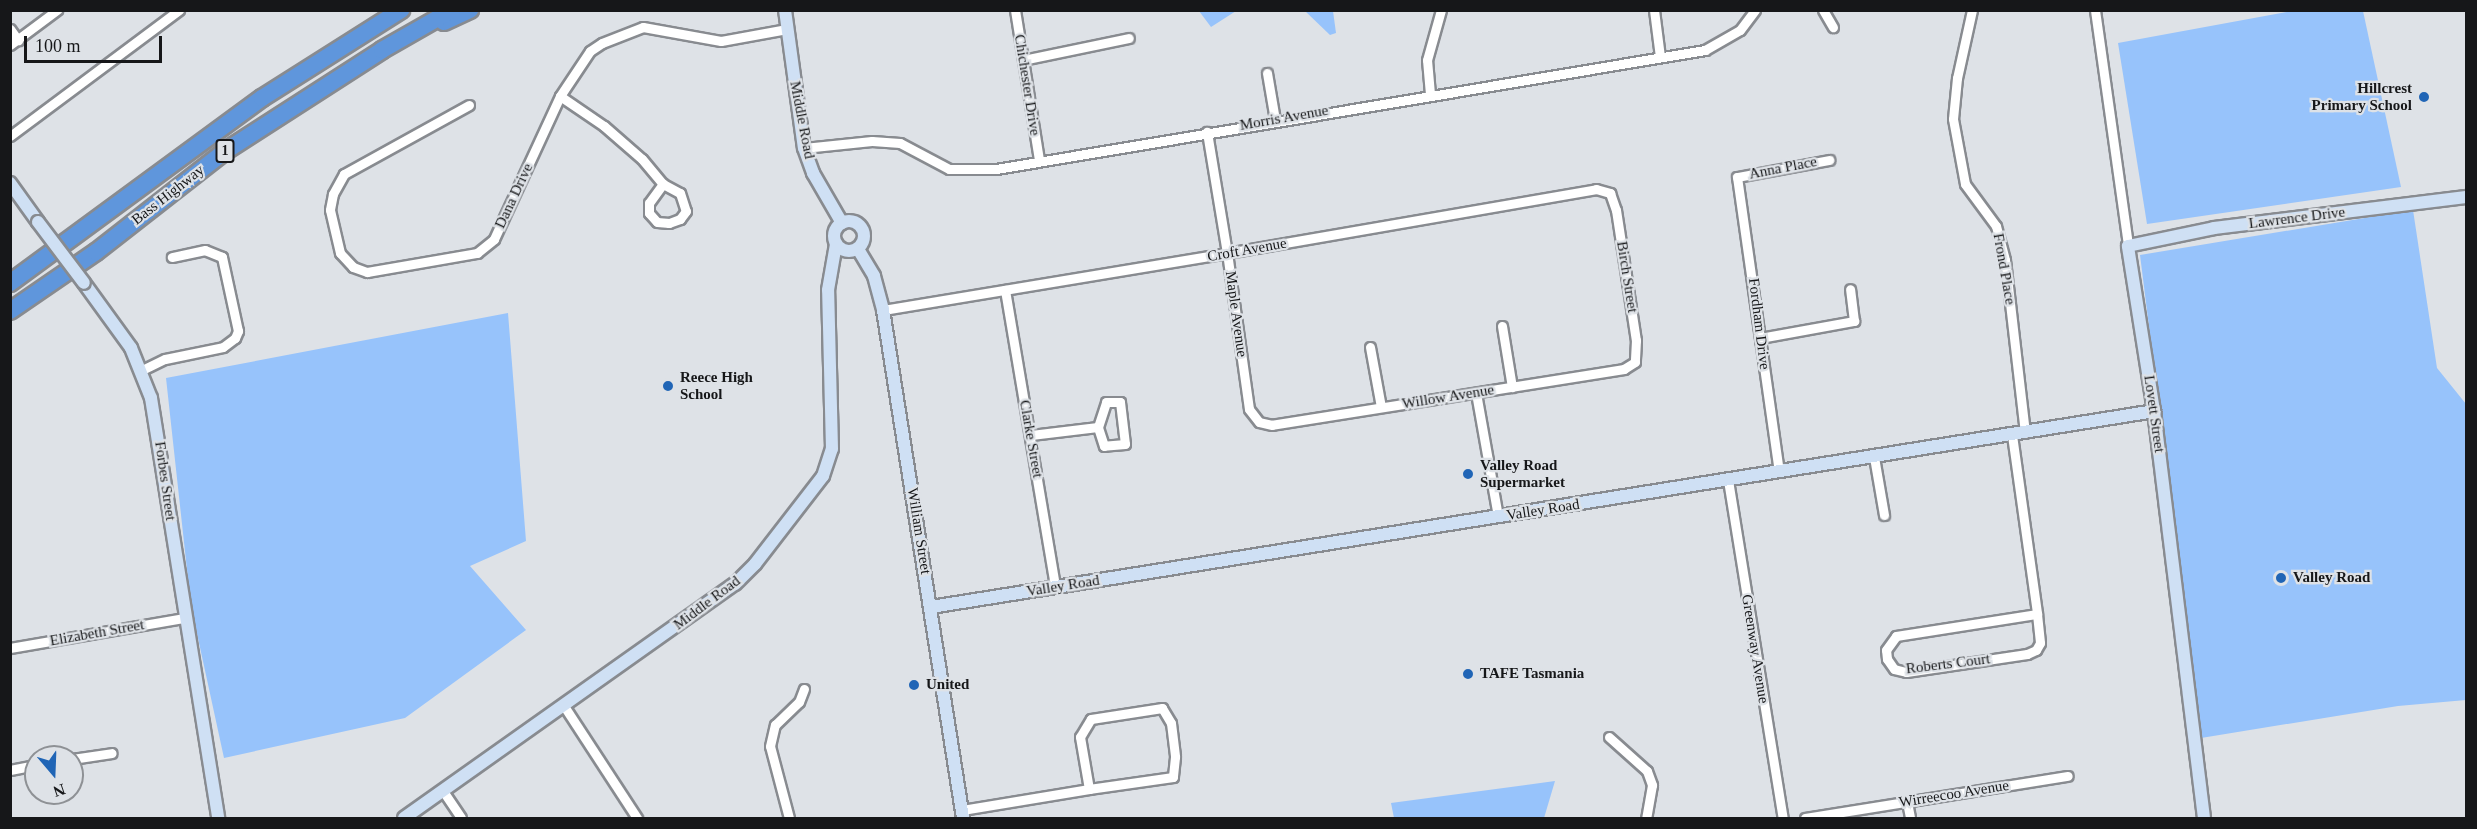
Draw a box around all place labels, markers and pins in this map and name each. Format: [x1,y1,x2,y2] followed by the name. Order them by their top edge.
[2312,79,2412,114] place label: Hillcrest Primary School
[2417,90,2431,104] marker: Hillcrest Primary School
[680,368,753,403] place label: Reece High School
[661,379,675,393] marker: Reece High School
[1480,456,1565,491] place label: Valley Road Supermarket
[1461,467,1475,481] marker: Valley Road Supermarket
[2293,569,2370,587] place label: Valley Road
[2274,571,2288,585] marker: Valley Road
[1480,665,1585,683] place label: TAFE Tasmania
[1461,667,1475,681] marker: TAFE Tasmania
[926,676,969,694] place label: United
[907,678,921,692] marker: United

